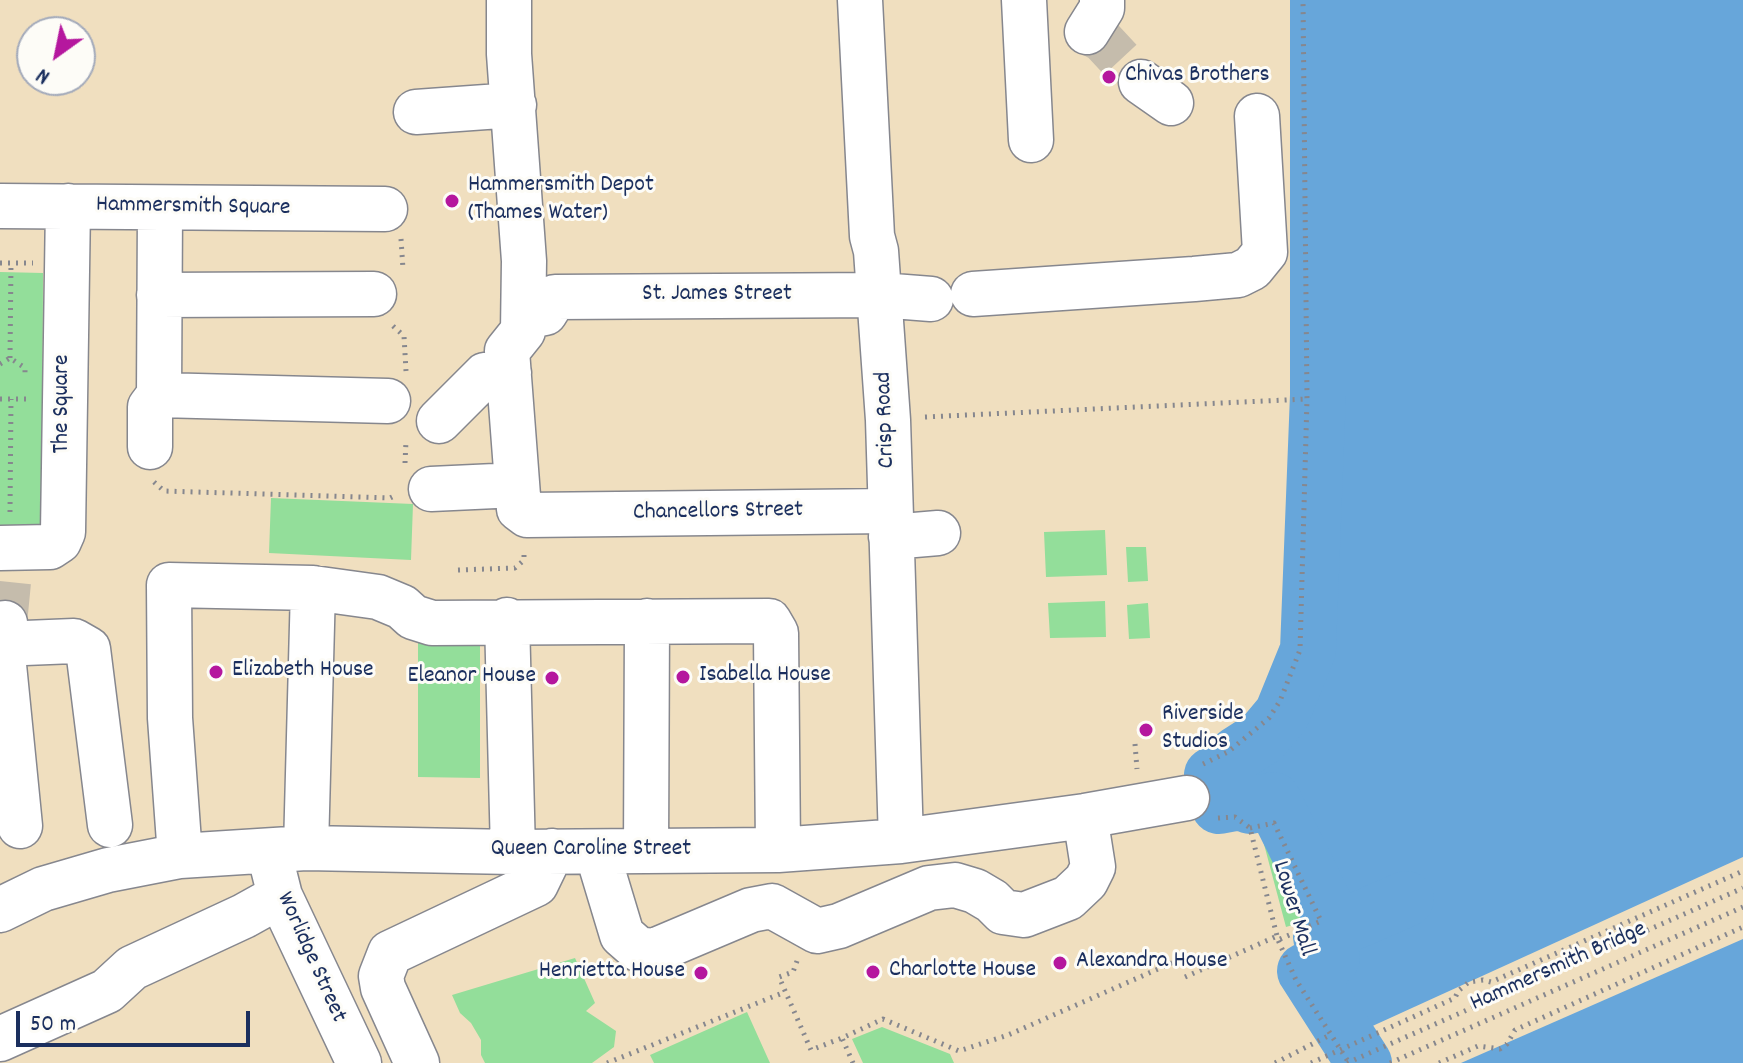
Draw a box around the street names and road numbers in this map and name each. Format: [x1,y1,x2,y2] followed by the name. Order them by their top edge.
[95,192,291,224] street label: Hammersmith Square
[642,282,792,310] street label: St. James Street
[50,355,78,453] street label: The Square
[871,371,903,469] street label: Crisp Road
[633,497,803,529] street label: Chancellors Street
[491,837,691,865] street label: Queen Caroline Street
[1264,858,1320,960] street label: Lower Mall
[268,888,352,1028] street label: Worlidge Street
[1467,916,1651,1020] street label: Hammersmith Bridge

